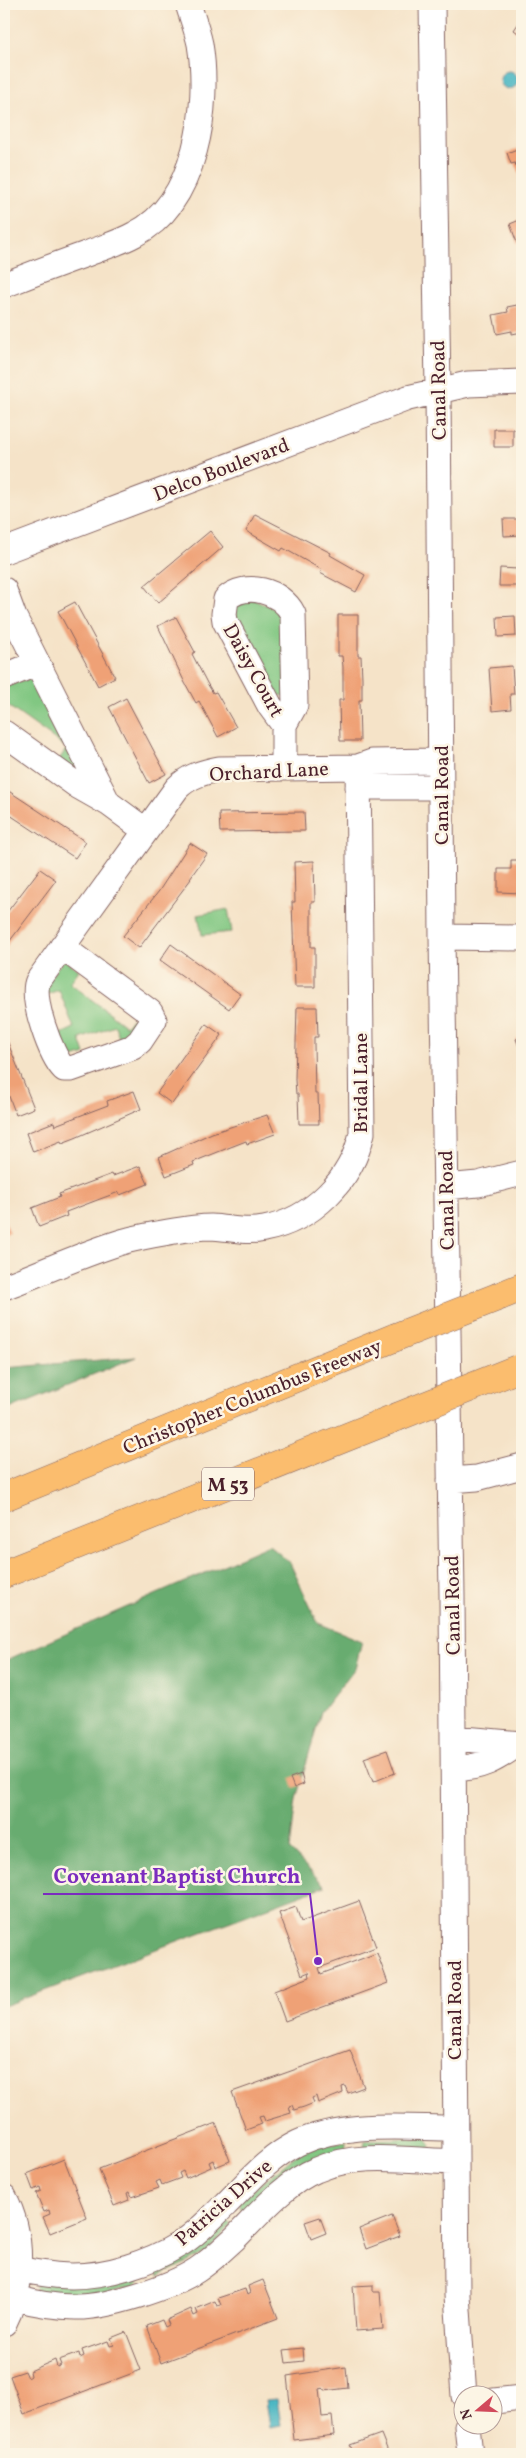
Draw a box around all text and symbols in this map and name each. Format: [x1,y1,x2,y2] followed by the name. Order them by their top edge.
[425,340,455,440] street label: Canal Road
[150,432,294,510] street label: Delco Boulevard
[215,619,290,723] street label: Daisy Court
[429,745,457,845] street label: Canal Road
[209,756,330,790] street label: Orchard Lane
[348,1033,376,1133] street label: Bridal Lane
[433,1150,463,1250] street label: Canal Road
[119,1333,387,1463] street label: Christopher Columbus Freeway
[202,1468,254,1500] road number: M 53
[439,1555,469,1655] street label: Canal Road
[43,1858,310,1894] callout: Covenant Baptist Church
[54,1863,301,1892] text: Covenant Baptist Church
[442,1960,470,2060] street label: Canal Road
[170,2153,279,2254] street label: Patricia Drive
[454,2386,504,2436] north arrow
[456,2406,478,2422] text: N

